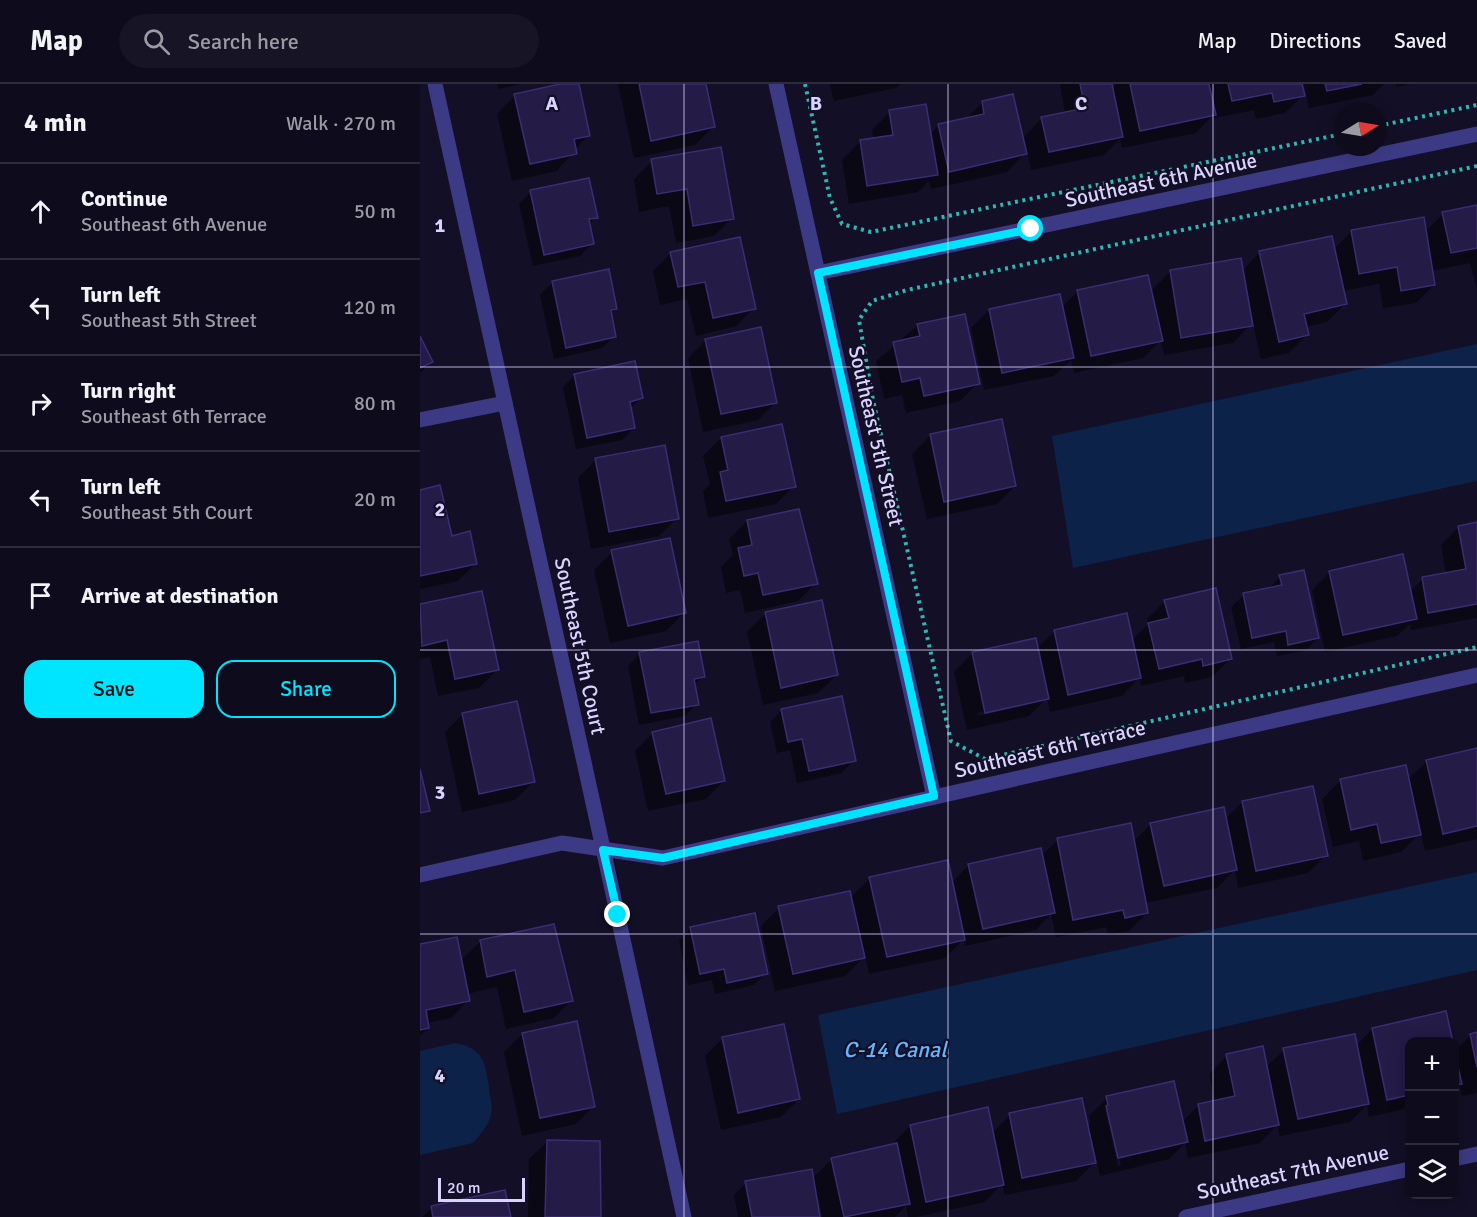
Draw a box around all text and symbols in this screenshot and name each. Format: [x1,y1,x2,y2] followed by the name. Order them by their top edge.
[119,14,539,68] search box
[30,24,83,58] text: Map
[140,25,173,58] icon: search
[188,28,299,55] text: Search here
[1198,28,1236,54] text: Map
[1269,28,1361,54] text: Directions
[1394,28,1447,54] text: Saved
[546,91,559,116] text: A
[810,91,822,116] text: B
[1075,91,1087,116] text: C
[1333,102,1387,156] north arrow
[24,107,87,139] text: 4 min
[286,111,396,136] text: Walk · 270 m
[1063,147,1259,213] street label: Southeast 6th Avenue
[81,185,168,212] text: Continue
[24,195,57,228] icon: ahead
[354,199,396,224] text: 50 m
[81,212,267,237] text: Southeast 6th Avenue
[435,213,446,238] text: 1
[1017,215,1043,241] route start
[81,281,161,308] text: Turn left
[24,291,57,324] icon: left
[343,295,396,320] text: 120 m
[81,308,257,333] text: Southeast 5th Street
[843,343,909,529] street label: Southeast 5th Street
[81,377,176,404] text: Turn right
[24,387,57,420] icon: right
[354,391,396,416] text: 80 m
[81,404,267,429] text: Southeast 6th Terrace
[81,473,161,500] text: Turn left
[24,483,57,516] icon: left
[354,487,396,512] text: 20 m
[435,497,445,522] text: 2
[81,500,253,525] text: Southeast 5th Court
[549,555,611,737] street label: Southeast 5th Court
[24,579,57,612] icon: arrive
[81,582,278,609] text: Arrive at destination
[24,660,204,718] button: Save
[216,660,396,718] button: Share
[952,714,1148,784] street label: Southeast 6th Terrace
[435,780,445,805] text: 3
[604,901,630,927] route end
[843,1036,948,1063] water label: C-14 Canal
[1405,1037,1459,1199] map controls
[1405,1037,1459,1091] button: +
[435,1063,446,1088] text: 4
[1405,1091,1459,1145] button: −
[1195,1139,1391,1205] street label: Southeast 7th Avenue
[1405,1145,1459,1199] button: layers
[438,1175,525,1202] scale bar
[447,1178,481,1198] text: 20 m

